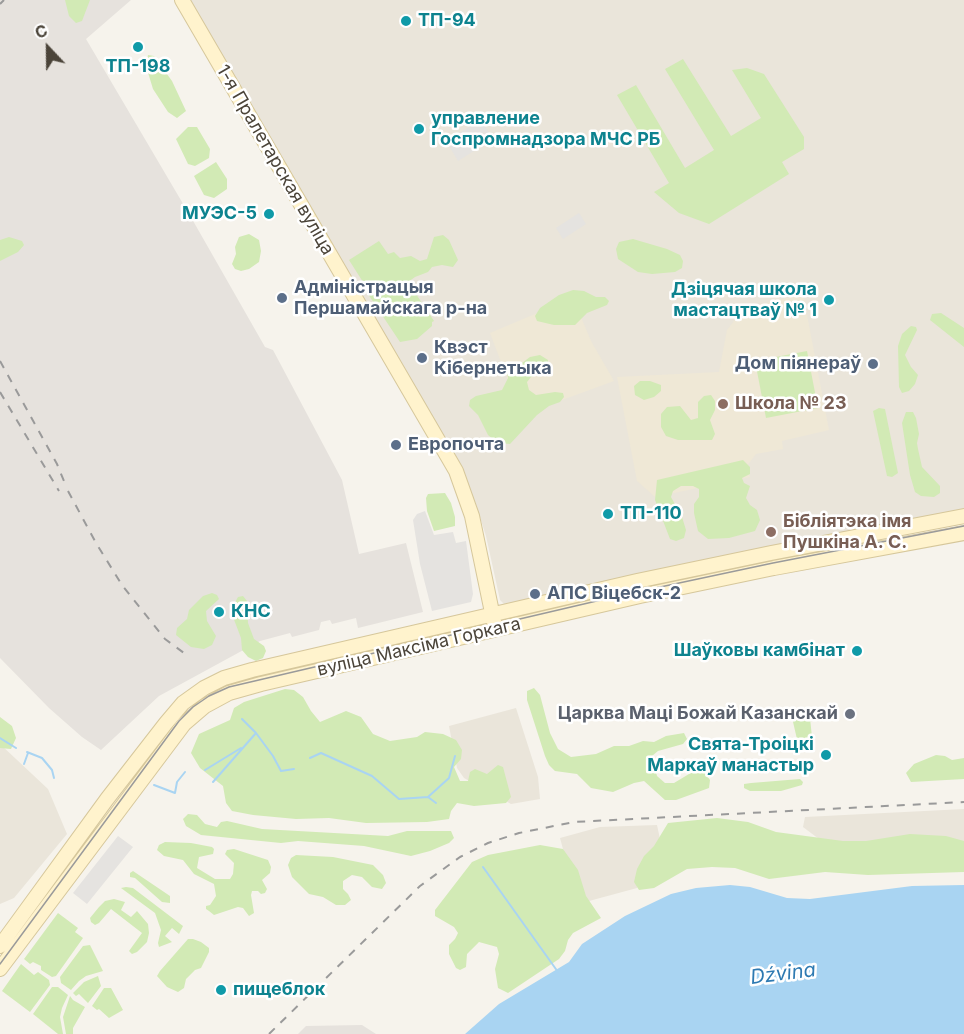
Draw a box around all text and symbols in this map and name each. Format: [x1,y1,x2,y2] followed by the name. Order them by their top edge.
[418,10,476,32] place label: ТП-94
[399,14,413,28] marker: ТП-94
[18,18,78,78] north arrow
[32,20,50,43] text: С
[131,40,145,54] marker: ТП-198
[105,56,171,78] place label: ТП-198
[212,61,338,259] street label: 1-я Пралетарская вуліца
[431,108,660,150] place label: управление Госпромнадзора МЧС РБ
[412,122,426,136] marker: управление Госпромнадзора МЧС РБ
[182,203,257,225] place label: МУЭС-5
[262,207,276,221] marker: МУЭС-5
[294,277,487,320] place label: Адміністрацыя Першамайскага р-на
[671,279,817,322] place label: Дзіцячая школа мастацтваў № 1
[275,291,289,305] marker: Адміністрацыя Першамайскага р-на
[822,293,836,307] marker: Дзіцячая школа мастацтваў № 1
[434,337,552,380] place label: Квэст Кібернетыка
[415,351,429,365] marker: Квэст Кібернетыка
[735,353,861,375] place label: Дом піянераў
[866,357,880,371] marker: Дом піянераў
[735,393,847,415] place label: Школа № 23
[716,397,730,411] marker: Школа № 23
[408,434,504,456] place label: Европочта
[389,438,403,452] marker: Европочта
[620,503,682,525] place label: ТП-110
[601,507,615,521] marker: ТП-110
[783,511,911,554] place label: Бібліятэка імя Пушкіна А. С.
[764,525,778,539] marker: Бібліятэка імя Пушкіна А. С.
[547,583,681,605] place label: АПС Віцебск-2
[528,587,542,601] marker: АПС Віцебск-2
[231,601,271,623] place label: КНС
[212,605,226,619] marker: КНС
[315,613,523,681] street label: вуліца Максіма Горкага
[674,640,845,662] place label: Шаўковы камбінат
[850,644,864,658] marker: Шаўковы камбінат
[558,703,838,725] place label: Царква Маці Божай Казанскай
[843,707,857,721] marker: Царква Маці Божай Казанскай
[647,734,814,777] place label: Свята-Троіцкі Маркаў манастыр
[819,748,833,762] marker: Свята-Троіцкі Маркаў манастыр
[749,958,817,990] water label: Dźvina
[233,979,325,1001] place label: пищеблок
[214,983,228,997] marker: пищеблок

